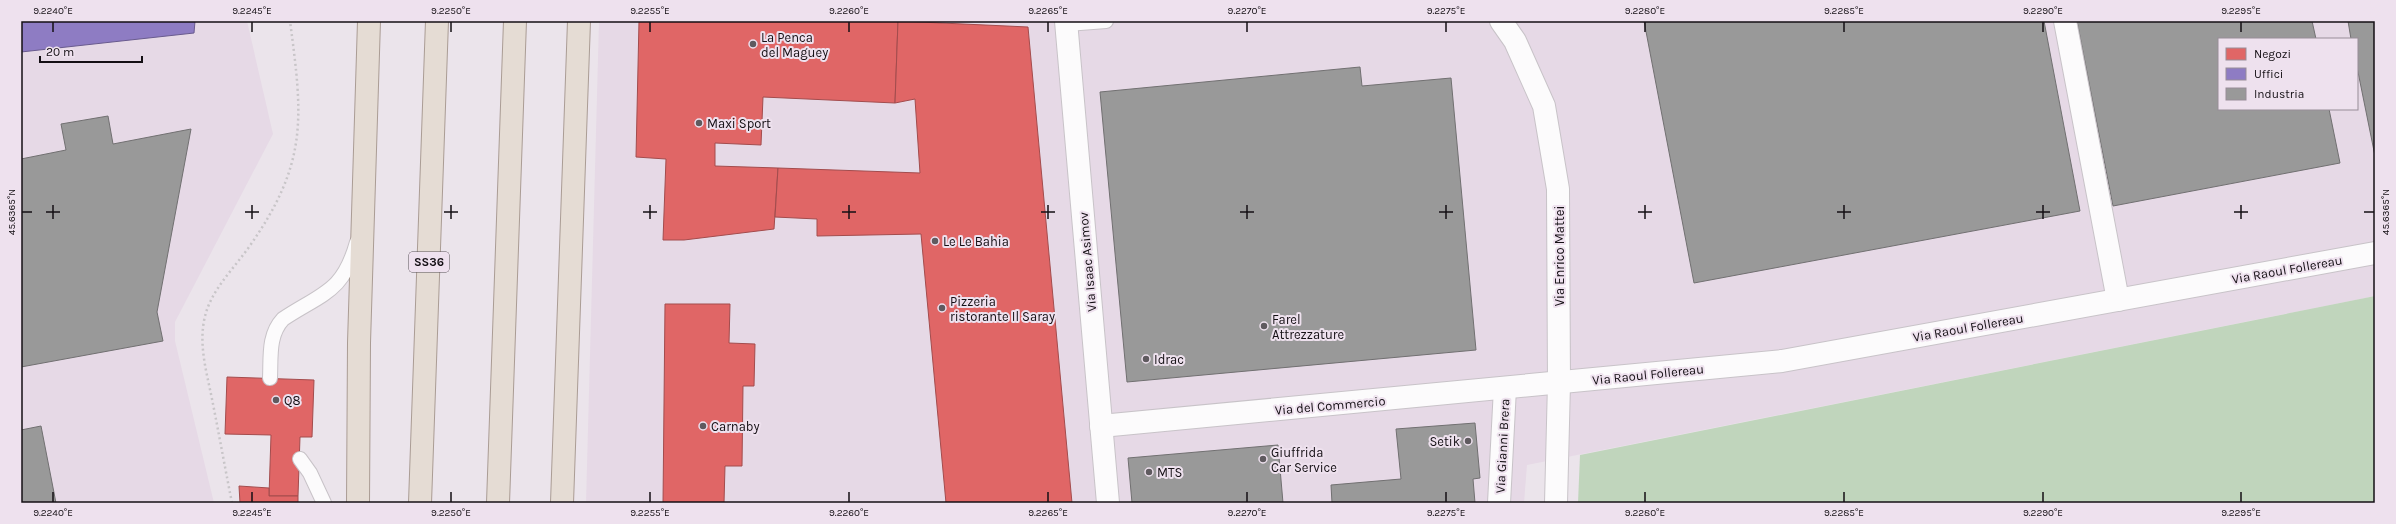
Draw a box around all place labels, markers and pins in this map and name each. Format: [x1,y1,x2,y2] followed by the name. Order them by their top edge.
[761,30,828,60] place label: La Penca del Maguey
[748,39,758,49] marker: La Penca del Maguey
[707,116,771,131] place label: Maxi Sport
[694,118,704,128] marker: Maxi Sport
[943,234,1009,249] place label: Le Le Bahia
[930,236,940,246] marker: Le Le Bahia
[950,294,1055,324] place label: Pizzeria ristorante Il Saray
[937,303,947,313] marker: Pizzeria ristorante Il Saray
[1272,312,1345,342] place label: Farel Attrezzature
[1259,321,1269,331] marker: Farel Attrezzature
[1154,352,1184,367] place label: Idrac
[1141,354,1151,364] marker: Idrac
[284,393,300,408] place label: Q8
[271,395,281,405] marker: Q8
[711,419,760,434] place label: Carnaby
[698,421,708,431] marker: Carnaby
[1429,434,1460,449] place label: Setik
[1463,436,1473,446] marker: Setik
[1271,445,1337,475] place label: Giuffrida Car Service
[1258,454,1268,464] marker: Giuffrida Car Service
[1157,465,1182,480] place label: MTS
[1144,467,1154,477] marker: MTS

